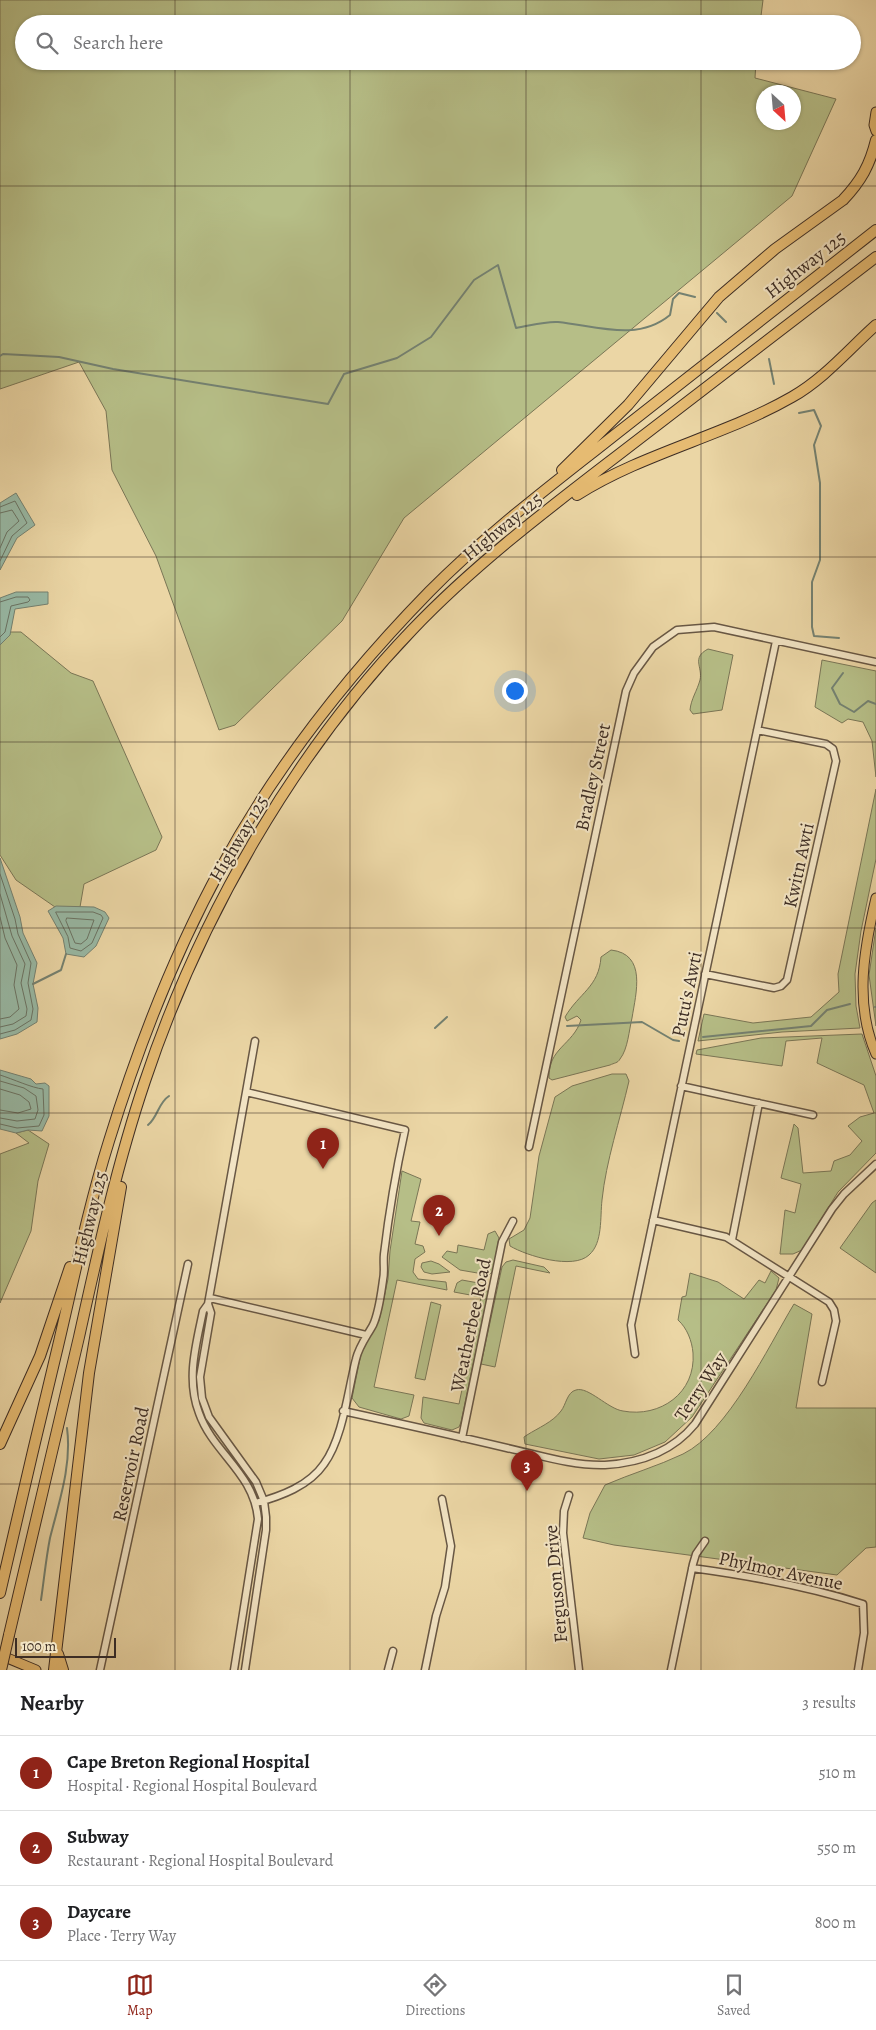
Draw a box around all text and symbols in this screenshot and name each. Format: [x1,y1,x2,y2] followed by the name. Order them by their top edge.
[15,15,861,70] search box
[33,29,61,57] icon: search
[73,30,163,56] text: Search here
[756,85,801,130] north arrow
[760,225,852,305] street label: Highway 125
[457,486,548,567] street label: Highway 125
[502,678,528,704] your location
[569,721,617,833] street label: Bradley Street
[203,791,275,886] street label: Highway 125
[777,820,821,910] street label: Kwitn Awti
[665,949,709,1039] street label: Putu's Awti
[307,1128,339,1169] pin: 1
[66,1168,114,1268] street label: Highway 125
[423,1195,455,1236] pin: 2
[444,1255,498,1395] street label: Weatherbee Road
[668,1347,734,1426] street label: Terry Way
[106,1404,156,1524] street label: Reservoir Road
[511,1450,543,1491] pin: 3
[538,1524,574,1644] street label: Ferguson Drive
[716,1545,845,1597] street label: Phylmor Avenue
[15,1635,116,1658] scale bar
[22,1637,56,1656] text: 100 m
[20,1689,83,1717] text: Nearby
[802,1692,856,1714] text: 3 results
[67,1749,309,1775] text: Cape Breton Regional Hospital
[33,1762,39,1784] text: 1
[819,1762,856,1784] text: 510 m
[67,1775,317,1797] text: Hospital · Regional Hospital Boulevard
[67,1824,129,1850] text: Subway
[32,1837,40,1859] text: 2
[817,1837,856,1859] text: 550 m
[67,1850,333,1872] text: Restaurant · Regional Hospital Boulevard
[67,1899,131,1925] text: Daycare
[33,1912,39,1934] text: 3
[815,1912,856,1934] text: 800 m
[67,1925,176,1947] text: Place · Terry Way
[126,1971,154,2020] tab: Map
[405,1971,465,2020] tab: Directions
[717,1971,750,2020] tab: Saved

